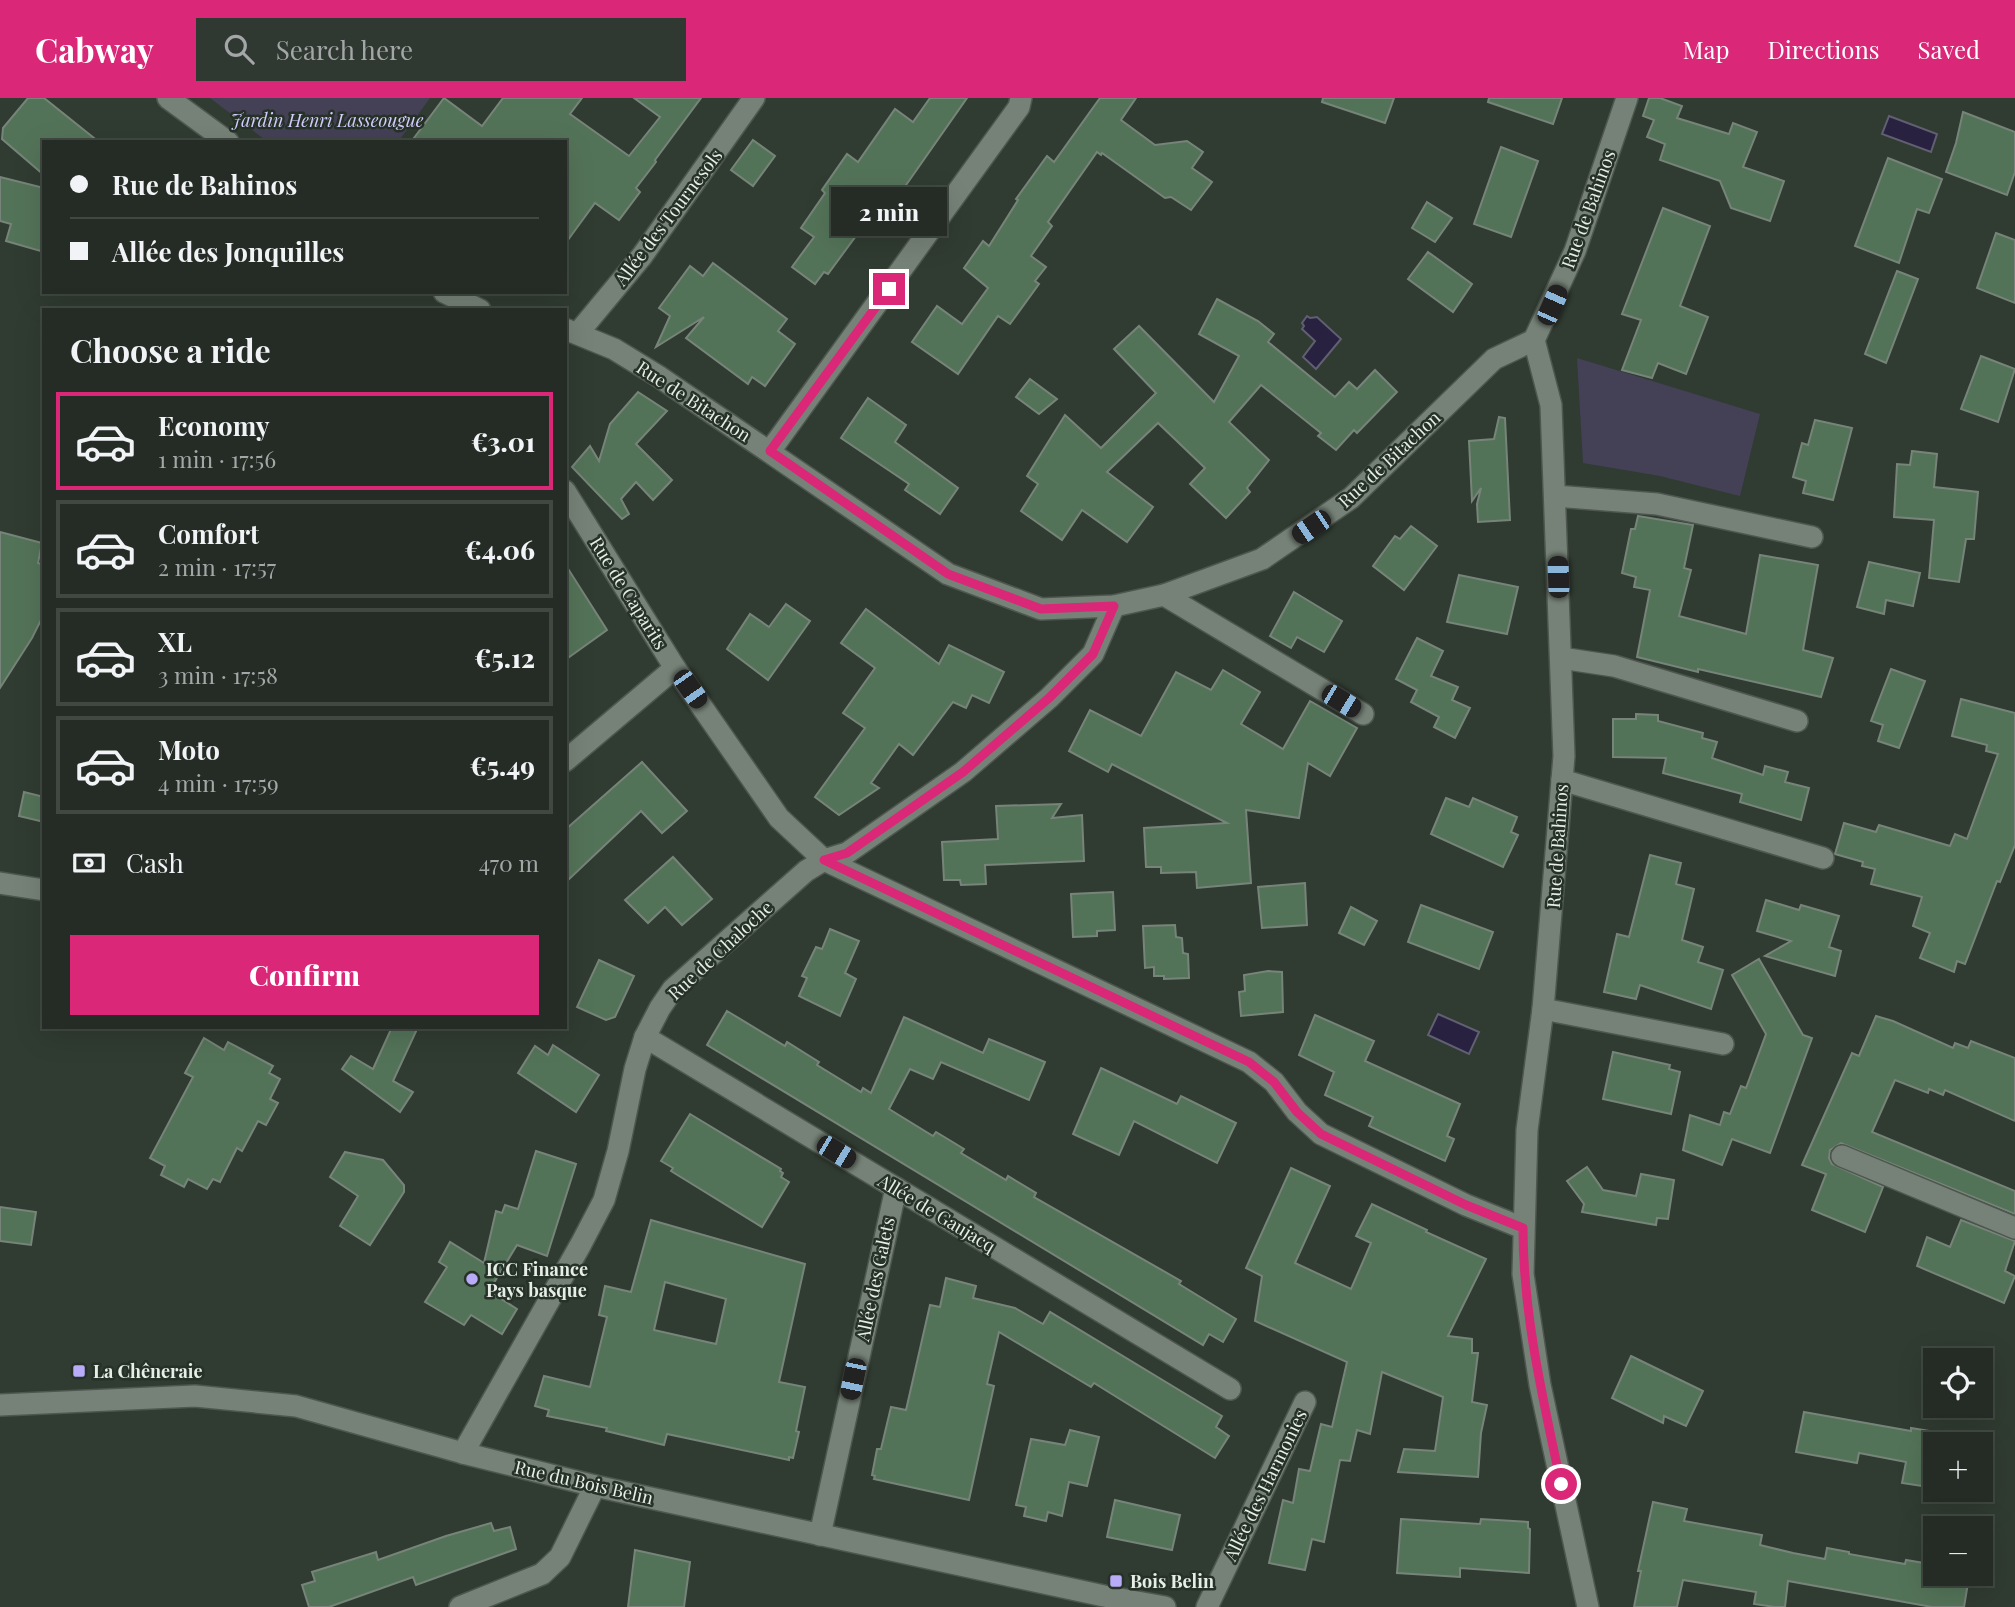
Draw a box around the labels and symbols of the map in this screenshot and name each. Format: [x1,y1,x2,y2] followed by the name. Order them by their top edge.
[231,108,424,132] park label: Jardin Henri Lasseougue
[608,144,727,291] street label: Allée des Tournesols
[1555,146,1621,272] street label: Rue de Bahinos
[831,188,947,236] callout: 2 min
[873,273,905,305] route end
[1534,282,1571,328] car
[632,355,756,447] street label: Rue de Bitachon
[1333,405,1445,513] street label: Rue de Bitachon
[1288,507,1335,547] car
[585,532,673,654] street label: Rue de Caparits
[1547,556,1570,598] car
[670,666,711,712] car
[1318,681,1365,721] car
[1541,783,1573,909] street label: Rue de Bahinos
[662,895,778,1005] street label: Rue de Chaloche
[813,1132,860,1172] car
[873,1168,1000,1257] street label: Allée de Gaujacq
[850,1215,900,1344] street label: Allée des Galets
[486,1257,588,1302] place label: ICC Finance Pays basque
[464,1271,480,1287] marker: ICC Finance Pays basque
[839,1356,868,1402] car
[93,1359,203,1383] place label: La Chêneraie
[71,1363,87,1379] marker: La Chêneraie
[1217,1405,1312,1566] street label: Allée des Harmonies
[512,1454,656,1510] street label: Rue du Bois Belin
[1545,1468,1577,1500] route start
[1130,1569,1214,1593] place label: Bois Belin
[1108,1573,1124,1589] marker: Bois Belin

